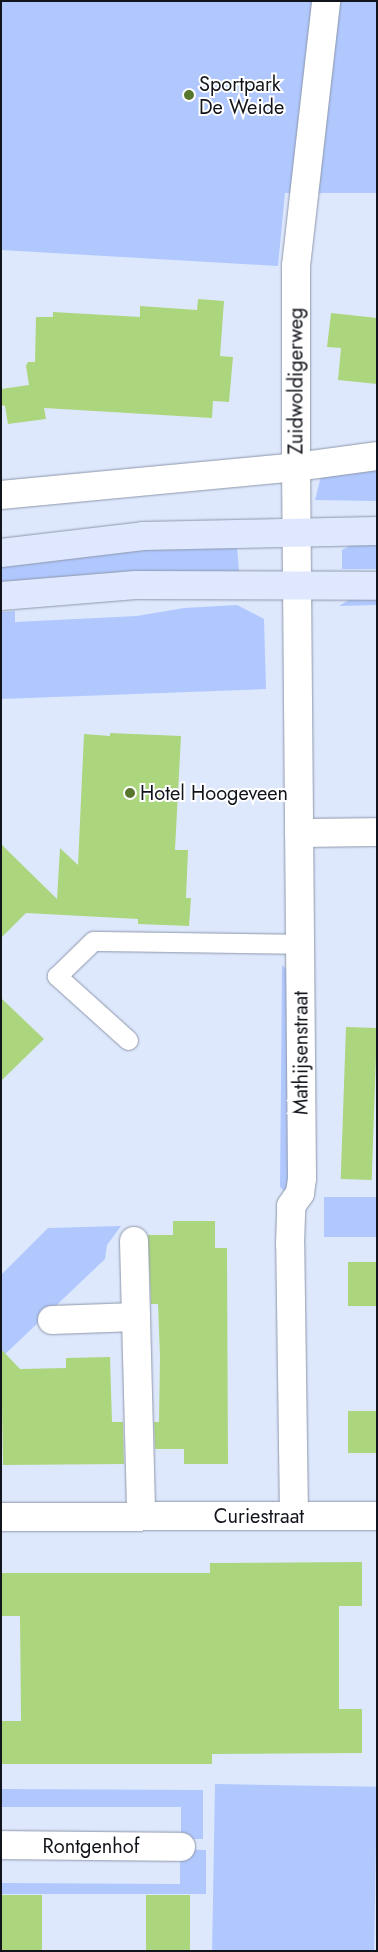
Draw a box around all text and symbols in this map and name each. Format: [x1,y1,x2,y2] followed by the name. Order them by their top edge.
[199,72,284,119] place label: Sportpark De Weide
[183,89,195,101] marker: Sportpark De Weide
[284,308,308,454] street label: Zuidwoldigerweg
[140,781,288,805] place label: Hotel Hoogeveen
[124,787,136,799] marker: Hotel Hoogeveen
[289,991,313,1115] street label: Mathijsenstraat
[214,1504,304,1528] street label: Curiestraat
[43,1834,139,1858] street label: Rontgenhof

